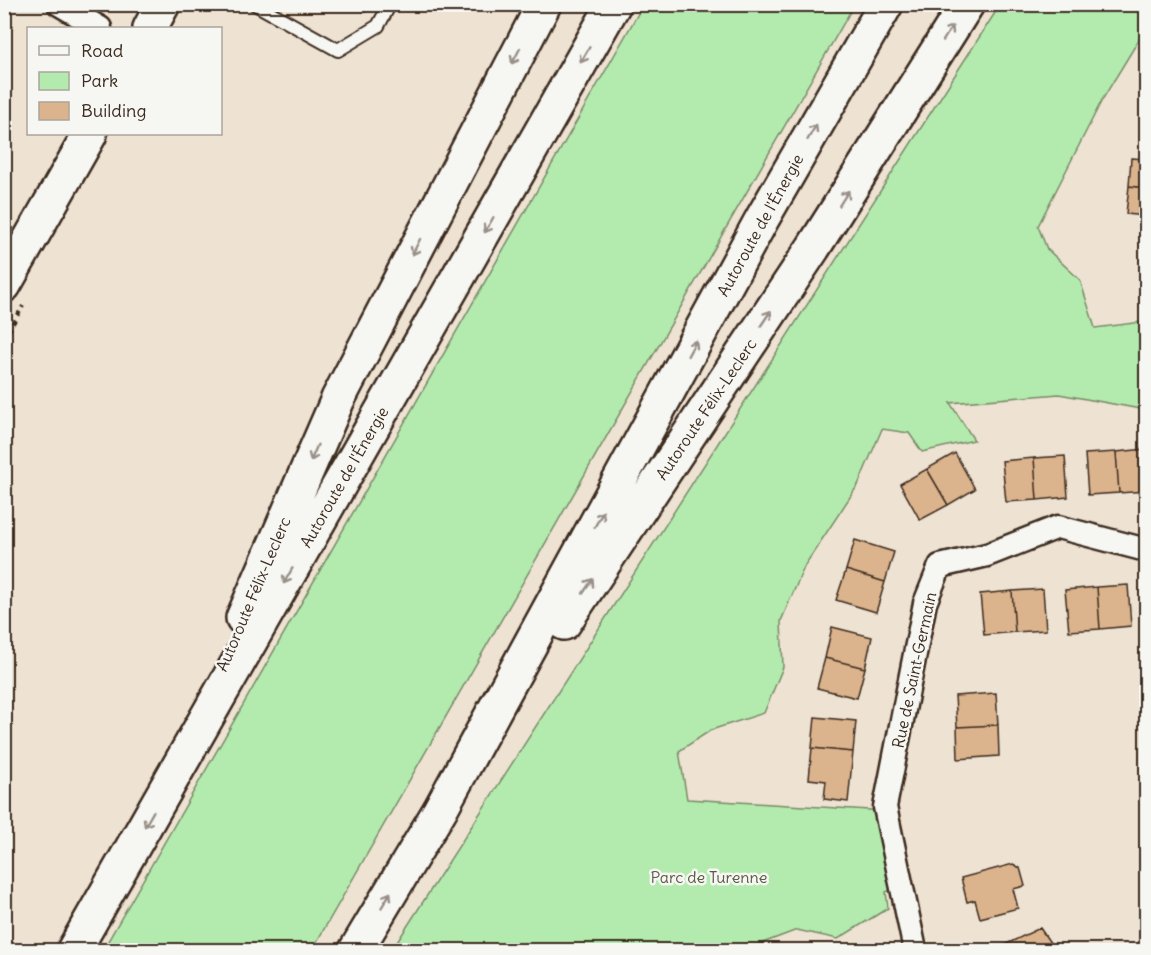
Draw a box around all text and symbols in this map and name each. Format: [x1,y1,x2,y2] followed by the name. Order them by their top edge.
[942,25,955,42] one-way arrow
[27,27,222,135] legend
[81,39,124,62] text: Road
[579,46,591,63] one-way arrow
[510,47,522,64] one-way arrow
[81,69,118,92] text: Park
[81,99,146,122] text: Building
[807,124,819,141] one-way arrow
[713,150,807,300] street label: Autoroute de l'Énergie
[838,190,850,207] one-way arrow
[482,216,494,233] one-way arrow
[410,238,421,256] one-way arrow
[760,311,772,327] one-way arrow
[651,335,761,483] street label: Autoroute Félix-Leclerc
[687,339,698,357] one-way arrow
[295,403,393,551] street label: Autoroute de l'Énergie
[308,443,320,461] one-way arrow
[593,511,605,528] one-way arrow
[211,514,295,674] street label: Autoroute Félix-Leclerc
[281,567,293,584] one-way arrow
[582,578,594,595] one-way arrow
[888,590,940,750] street label: Rue de Saint-Germain
[142,810,154,827] one-way arrow
[651,867,767,887] park label: Parc de Turenne
[380,892,392,909] one-way arrow

